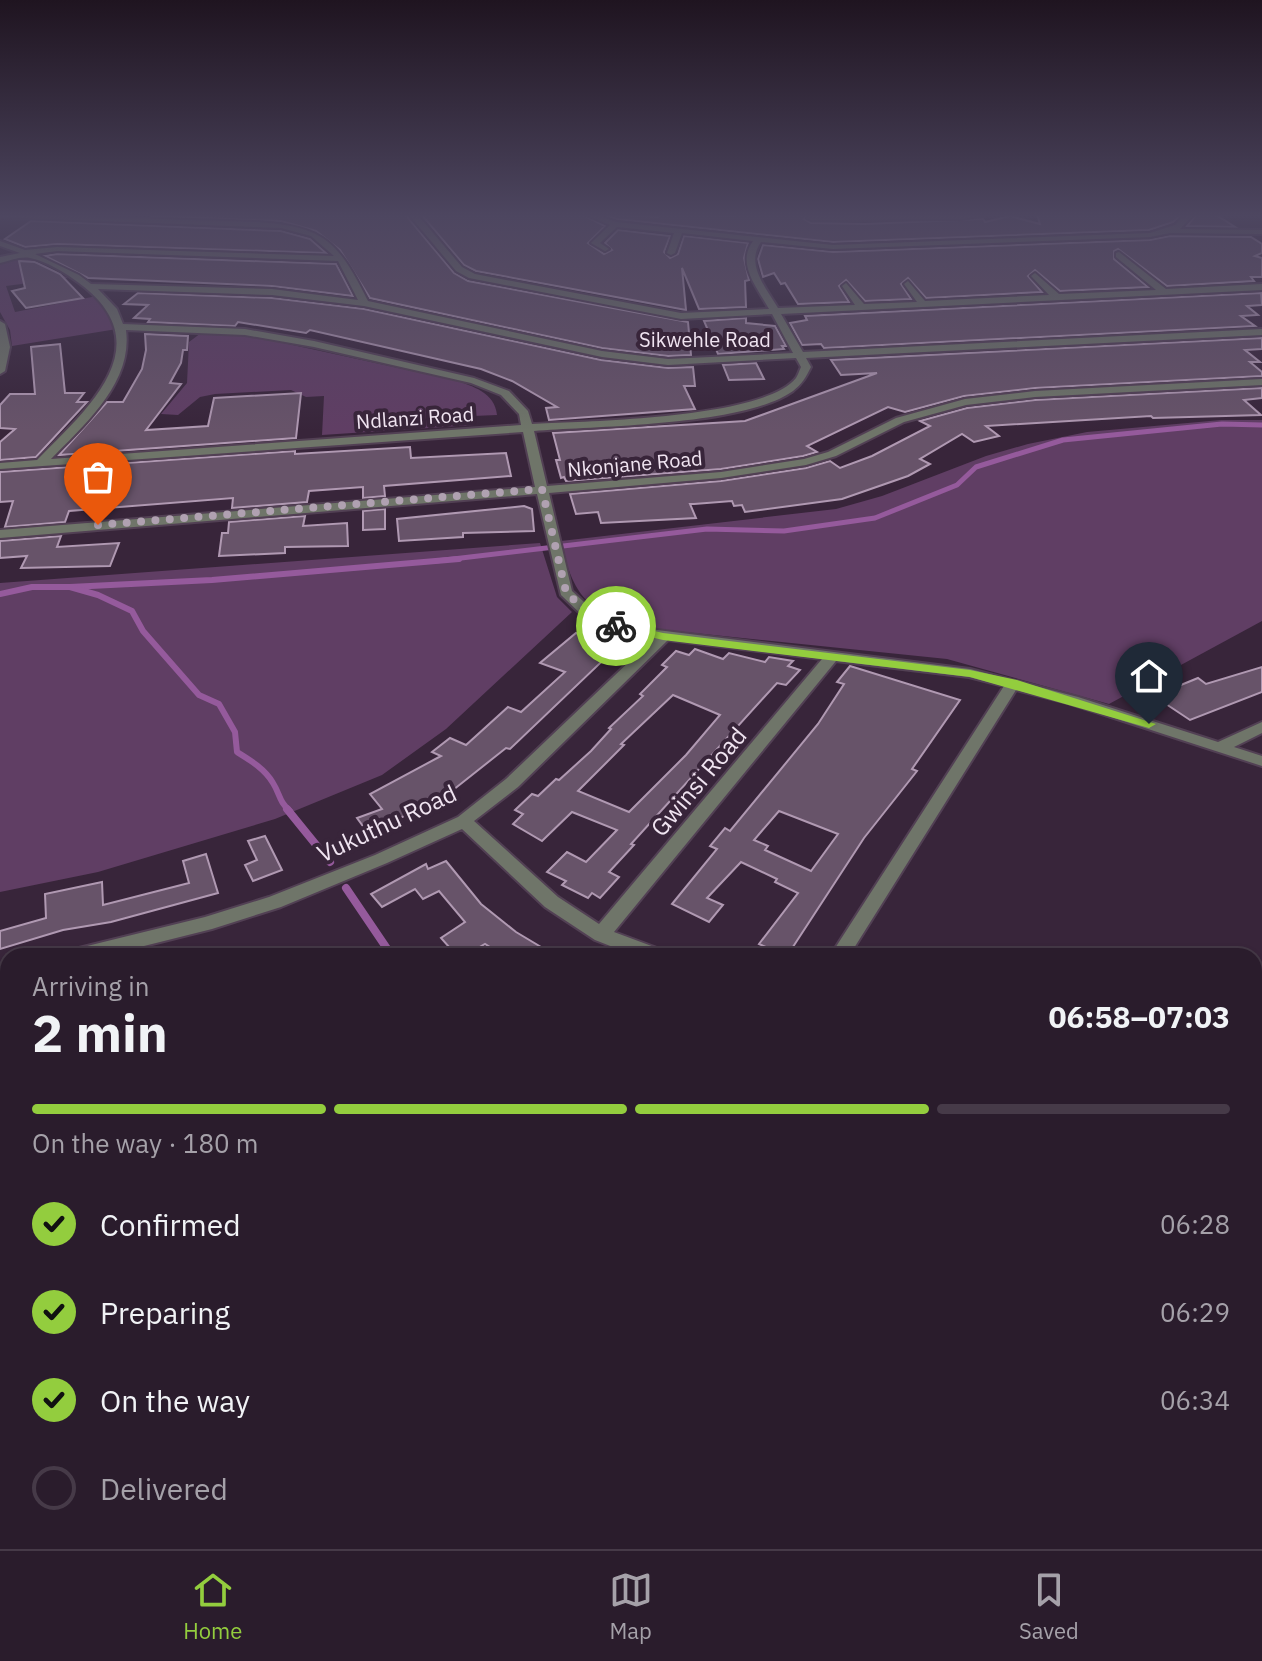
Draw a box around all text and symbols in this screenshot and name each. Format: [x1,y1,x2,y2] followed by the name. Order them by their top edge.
[639,326,771,353] street label: Sikwehle Road
[355,400,475,435] street label: Ndlanzi Road
[64,443,132,525] pin
[566,444,704,483] street label: Nkonjane Road
[76,455,120,499] icon: bag
[576,586,656,666] courier
[594,604,638,648] icon: bike
[1115,642,1183,724] pin
[1127,654,1171,698] icon: home
[643,720,753,843] street label: Gwinsi Road
[312,777,461,869] street label: Vukuthu Road
[32,969,149,1003] text: Arriving in
[1049,997,1230,1036] text: 06:58–07:03
[32,999,168,1066] text: 2 min
[32,1126,258,1160] text: On the way · 180 m
[32,1202,76,1246] icon: check
[100,1205,241,1244] text: Confirmed
[1160,1207,1230,1241] text: 06:28
[32,1290,76,1334] icon: check
[100,1293,230,1332] text: Preparing
[1160,1295,1230,1329] text: 06:29
[32,1378,76,1422] icon: check
[100,1381,250,1420] text: On the way
[1160,1383,1230,1417] text: 06:34
[100,1469,228,1508] text: Delivered
[183,1568,242,1645] tab: Home
[609,1568,653,1645] tab: Map
[1019,1568,1079,1645] tab: Saved

